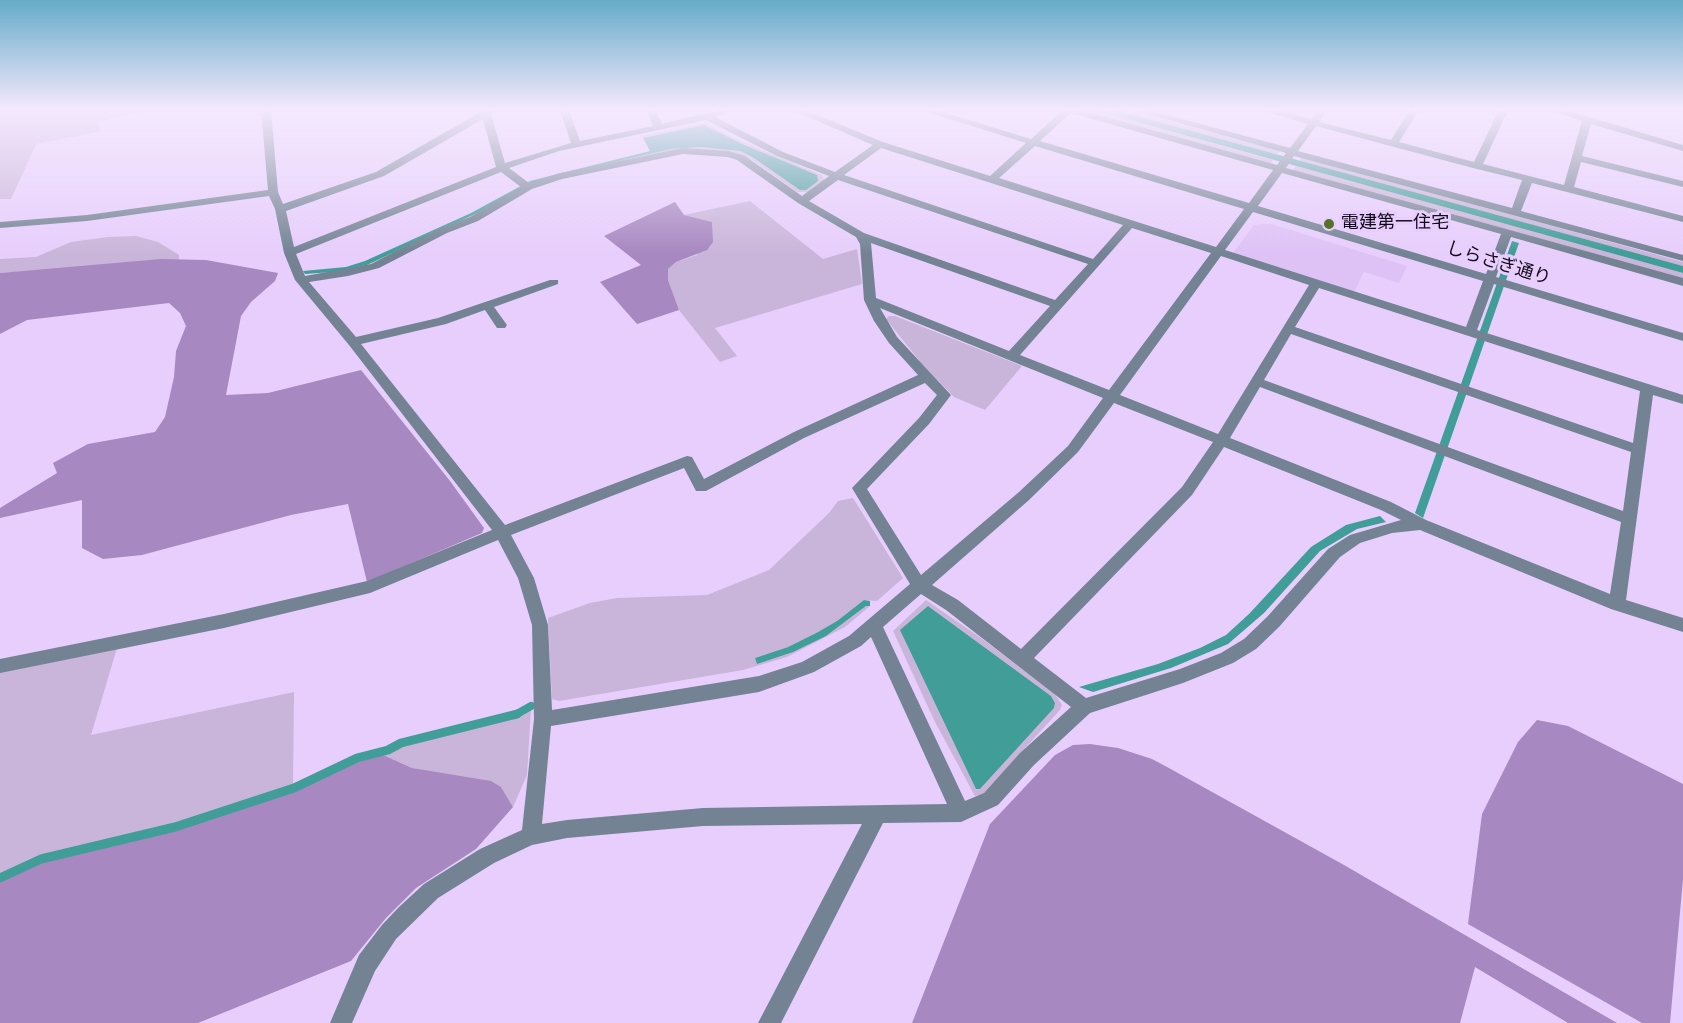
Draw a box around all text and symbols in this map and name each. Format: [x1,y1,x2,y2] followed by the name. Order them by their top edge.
[1341,213,1449,235] place label: 電建第一住宅
[1322,217,1336,231] marker: 電建第一住宅
[1443,239,1553,291] street label: しらさぎ通り

